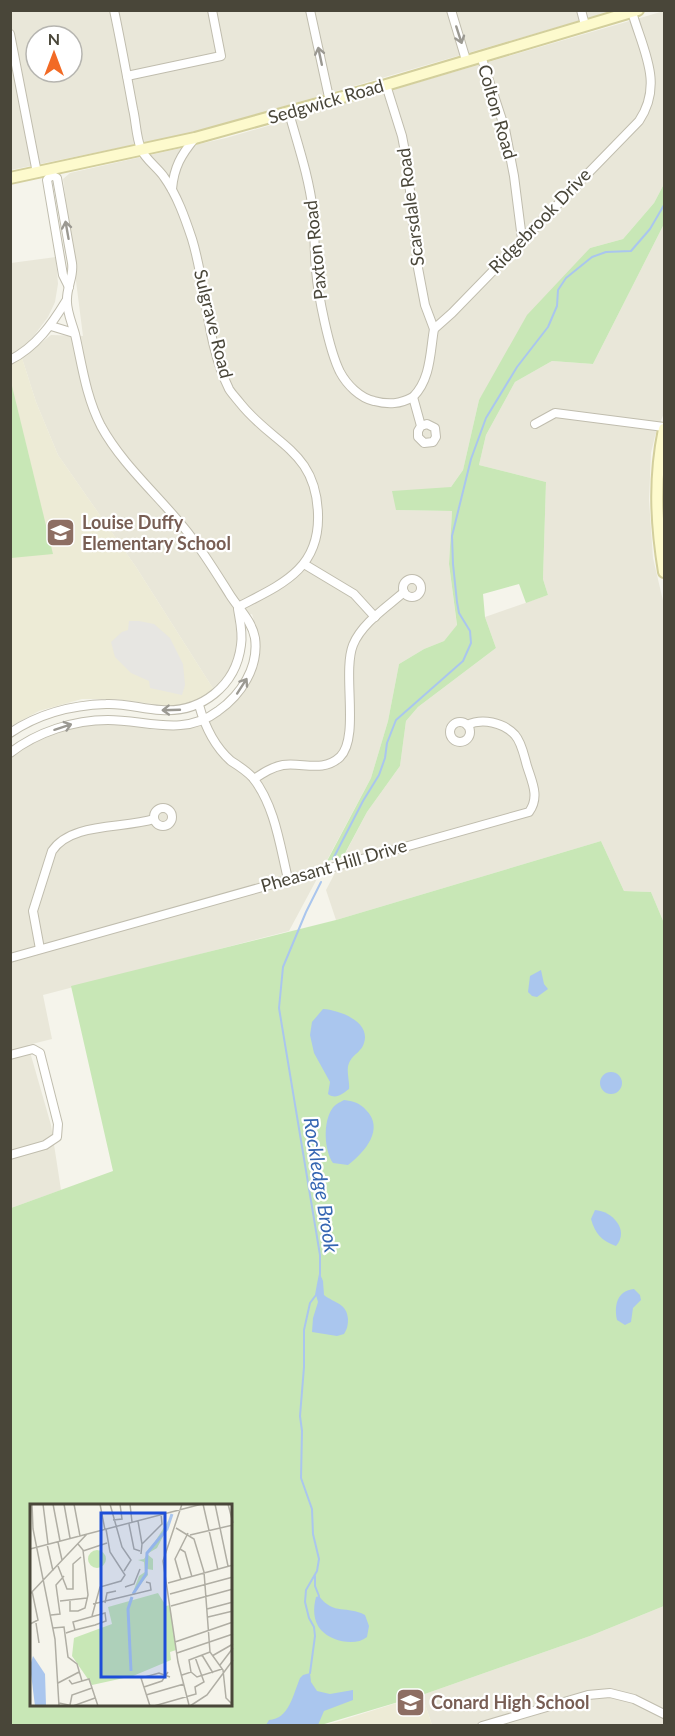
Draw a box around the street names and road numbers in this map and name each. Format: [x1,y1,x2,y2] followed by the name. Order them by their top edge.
[474,62,522,162] street label: Colton Road
[265,74,386,128] street label: Sedgwick Road
[392,147,428,267] street label: Scarsdale Road
[484,163,595,277] street label: Ridgebrook Drive
[299,199,331,301] street label: Paxton Road
[190,267,238,380] street label: Sulgrave Road
[258,834,409,896] street label: Pheasant Hill Drive

